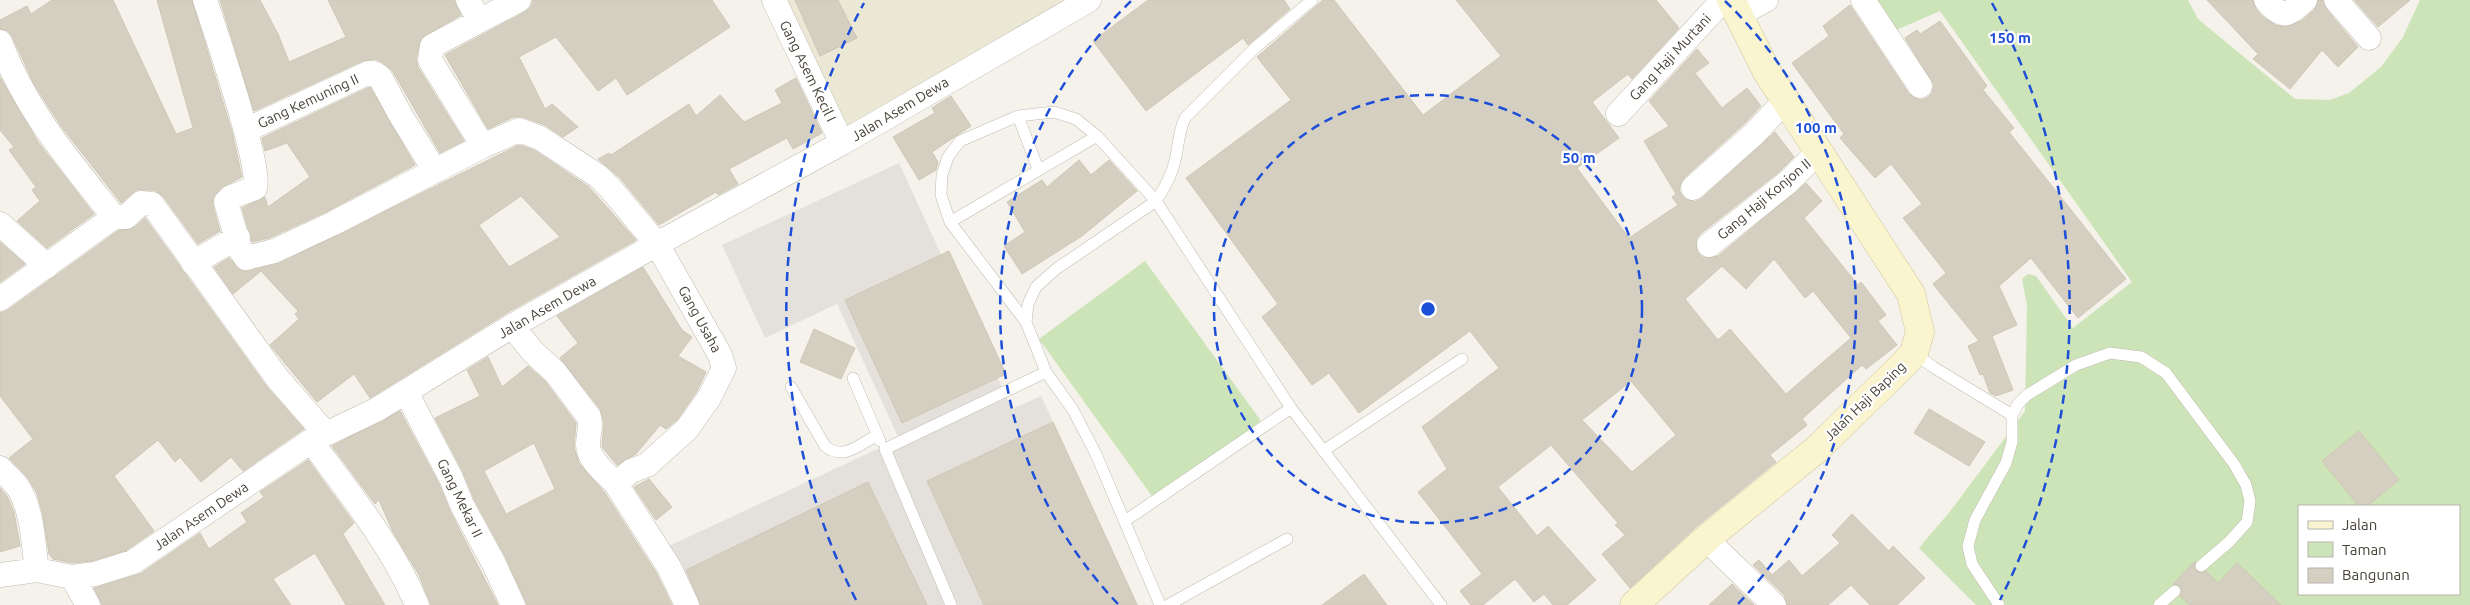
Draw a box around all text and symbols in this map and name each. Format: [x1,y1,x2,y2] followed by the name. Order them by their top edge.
[1626,11,1714,103] street label: Gang Haji Murtani
[777,18,839,124] street label: Gang Asem Kecil I
[1989,29,2031,46] text: 150 m
[255,71,361,131] street label: Gang Kemuning II
[849,74,951,144] street label: Jalan Asem Dewa
[1795,119,1837,136] text: 100 m
[1562,149,1596,166] text: 50 m
[1714,155,1814,243] street label: Gang Haji Konjon II
[495,273,599,341] street label: Jalan Asem Dewa
[675,283,725,355] street label: Gang Usaha
[1419,300,1437,318] centre of rings
[1821,358,1909,444] street label: Jalan Haji Baping
[434,456,486,540] street label: Gang Mekar II
[151,479,251,553] street label: Jalan Asem Dewa
[2298,505,2460,595] legend
[2342,516,2377,533] text: Jalan
[2342,541,2387,558] text: Taman
[2342,566,2410,583] text: Bangunan

